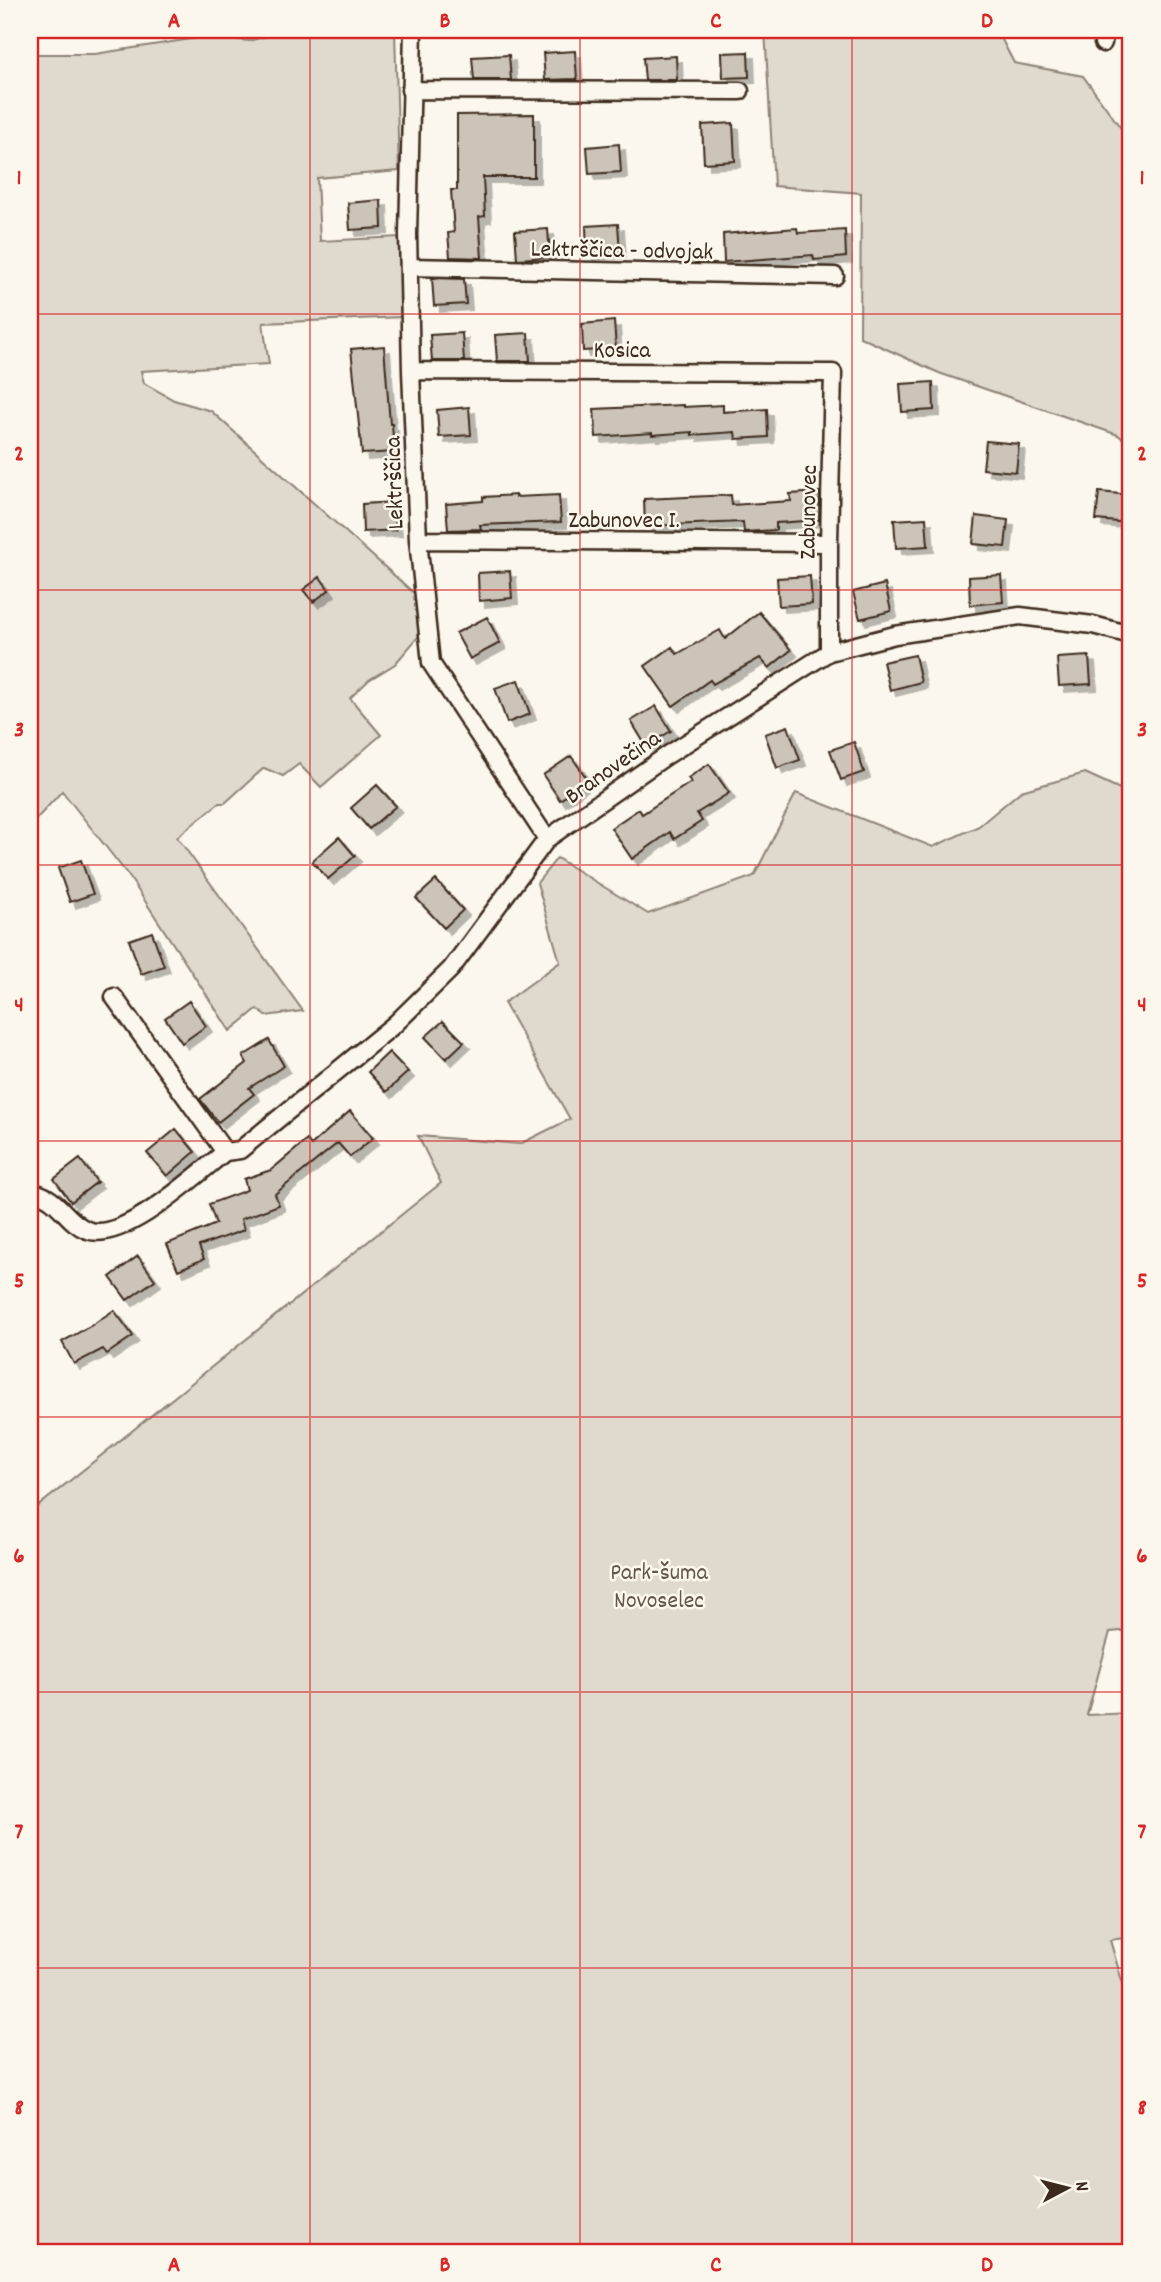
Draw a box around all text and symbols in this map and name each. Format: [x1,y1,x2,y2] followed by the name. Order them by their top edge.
[168,6,180,39] text: A
[440,6,451,39] text: B
[710,6,722,39] text: C
[981,6,993,39] text: D
[16,163,22,196] text: 1
[1139,163,1145,196] text: 1
[530,233,713,271] street label: Lektrščica - odvojak
[593,335,651,369] street label: Kosica
[377,435,415,530] street label: Lektrščica
[14,439,24,472] text: 2
[1137,439,1147,472] text: 2
[792,464,828,560] street label: Zabunovec
[568,505,680,539] street label: Zabunovec I.
[14,715,24,748] text: 3
[1137,715,1147,748] text: 3
[559,722,669,814] street label: Branovečina
[14,990,24,1023] text: 4
[1137,990,1147,1023] text: 4
[14,1266,24,1299] text: 5
[1137,1266,1147,1299] text: 5
[13,1541,25,1574] text: 6
[1136,1541,1148,1574] text: 6
[610,1557,709,1619] park label: Park-šuma Novoselec
[15,1817,24,1850] text: 7
[1138,1817,1147,1850] text: 7
[14,2093,24,2126] text: 8
[1137,2093,1147,2126] text: 8
[1032,2152,1102,2222] north arrow
[1066,2180,1094,2193] text: N
[168,2250,180,2282] text: A
[440,2250,451,2282] text: B
[710,2250,722,2282] text: C
[981,2250,993,2282] text: D

